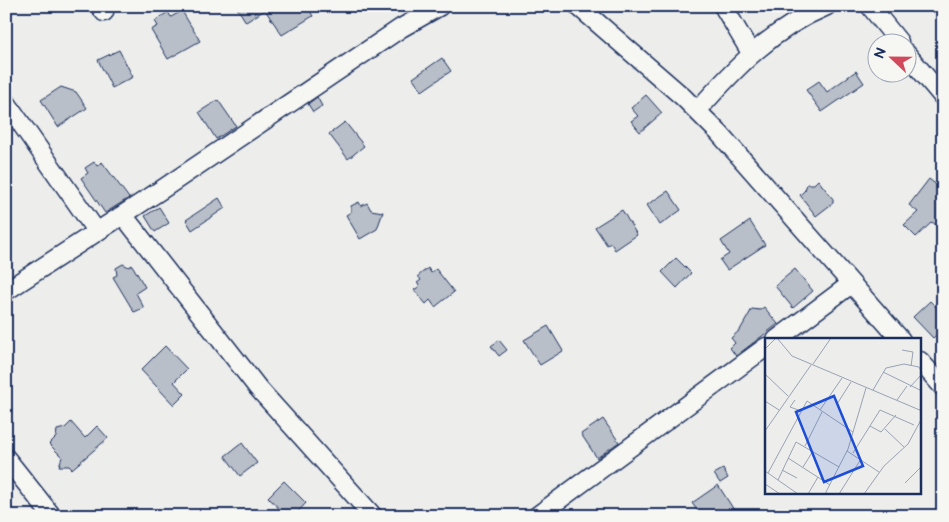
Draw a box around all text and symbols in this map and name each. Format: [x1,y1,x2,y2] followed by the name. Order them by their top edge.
[866,32,916,82] north arrow
[871,45,890,61] text: N
[765,338,922,494] inset map

